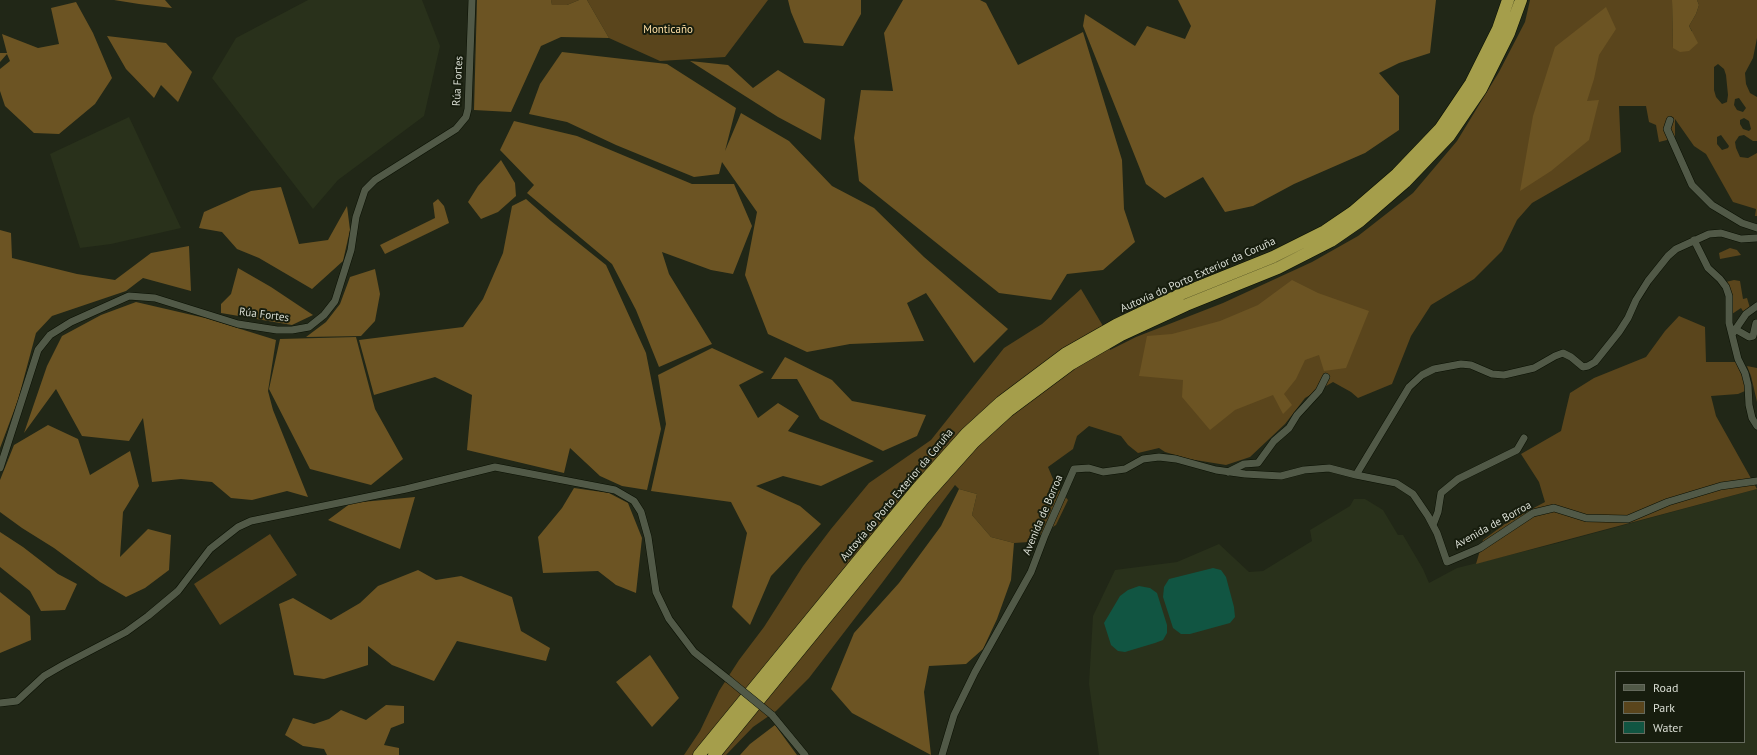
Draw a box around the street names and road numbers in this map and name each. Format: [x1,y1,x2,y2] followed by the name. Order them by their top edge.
[450,56,466,106] street label: Rúa Fortes
[1118,235,1278,315] street label: Autovía do Porto Exterior da Coruña
[238,305,290,325] street label: Rúa Fortes
[838,426,956,564] street label: Autovía do Porto Exterior da Coruña
[1020,473,1066,557] street label: Avenida de Borroa
[1452,498,1534,552] street label: Avenida de Borroa

